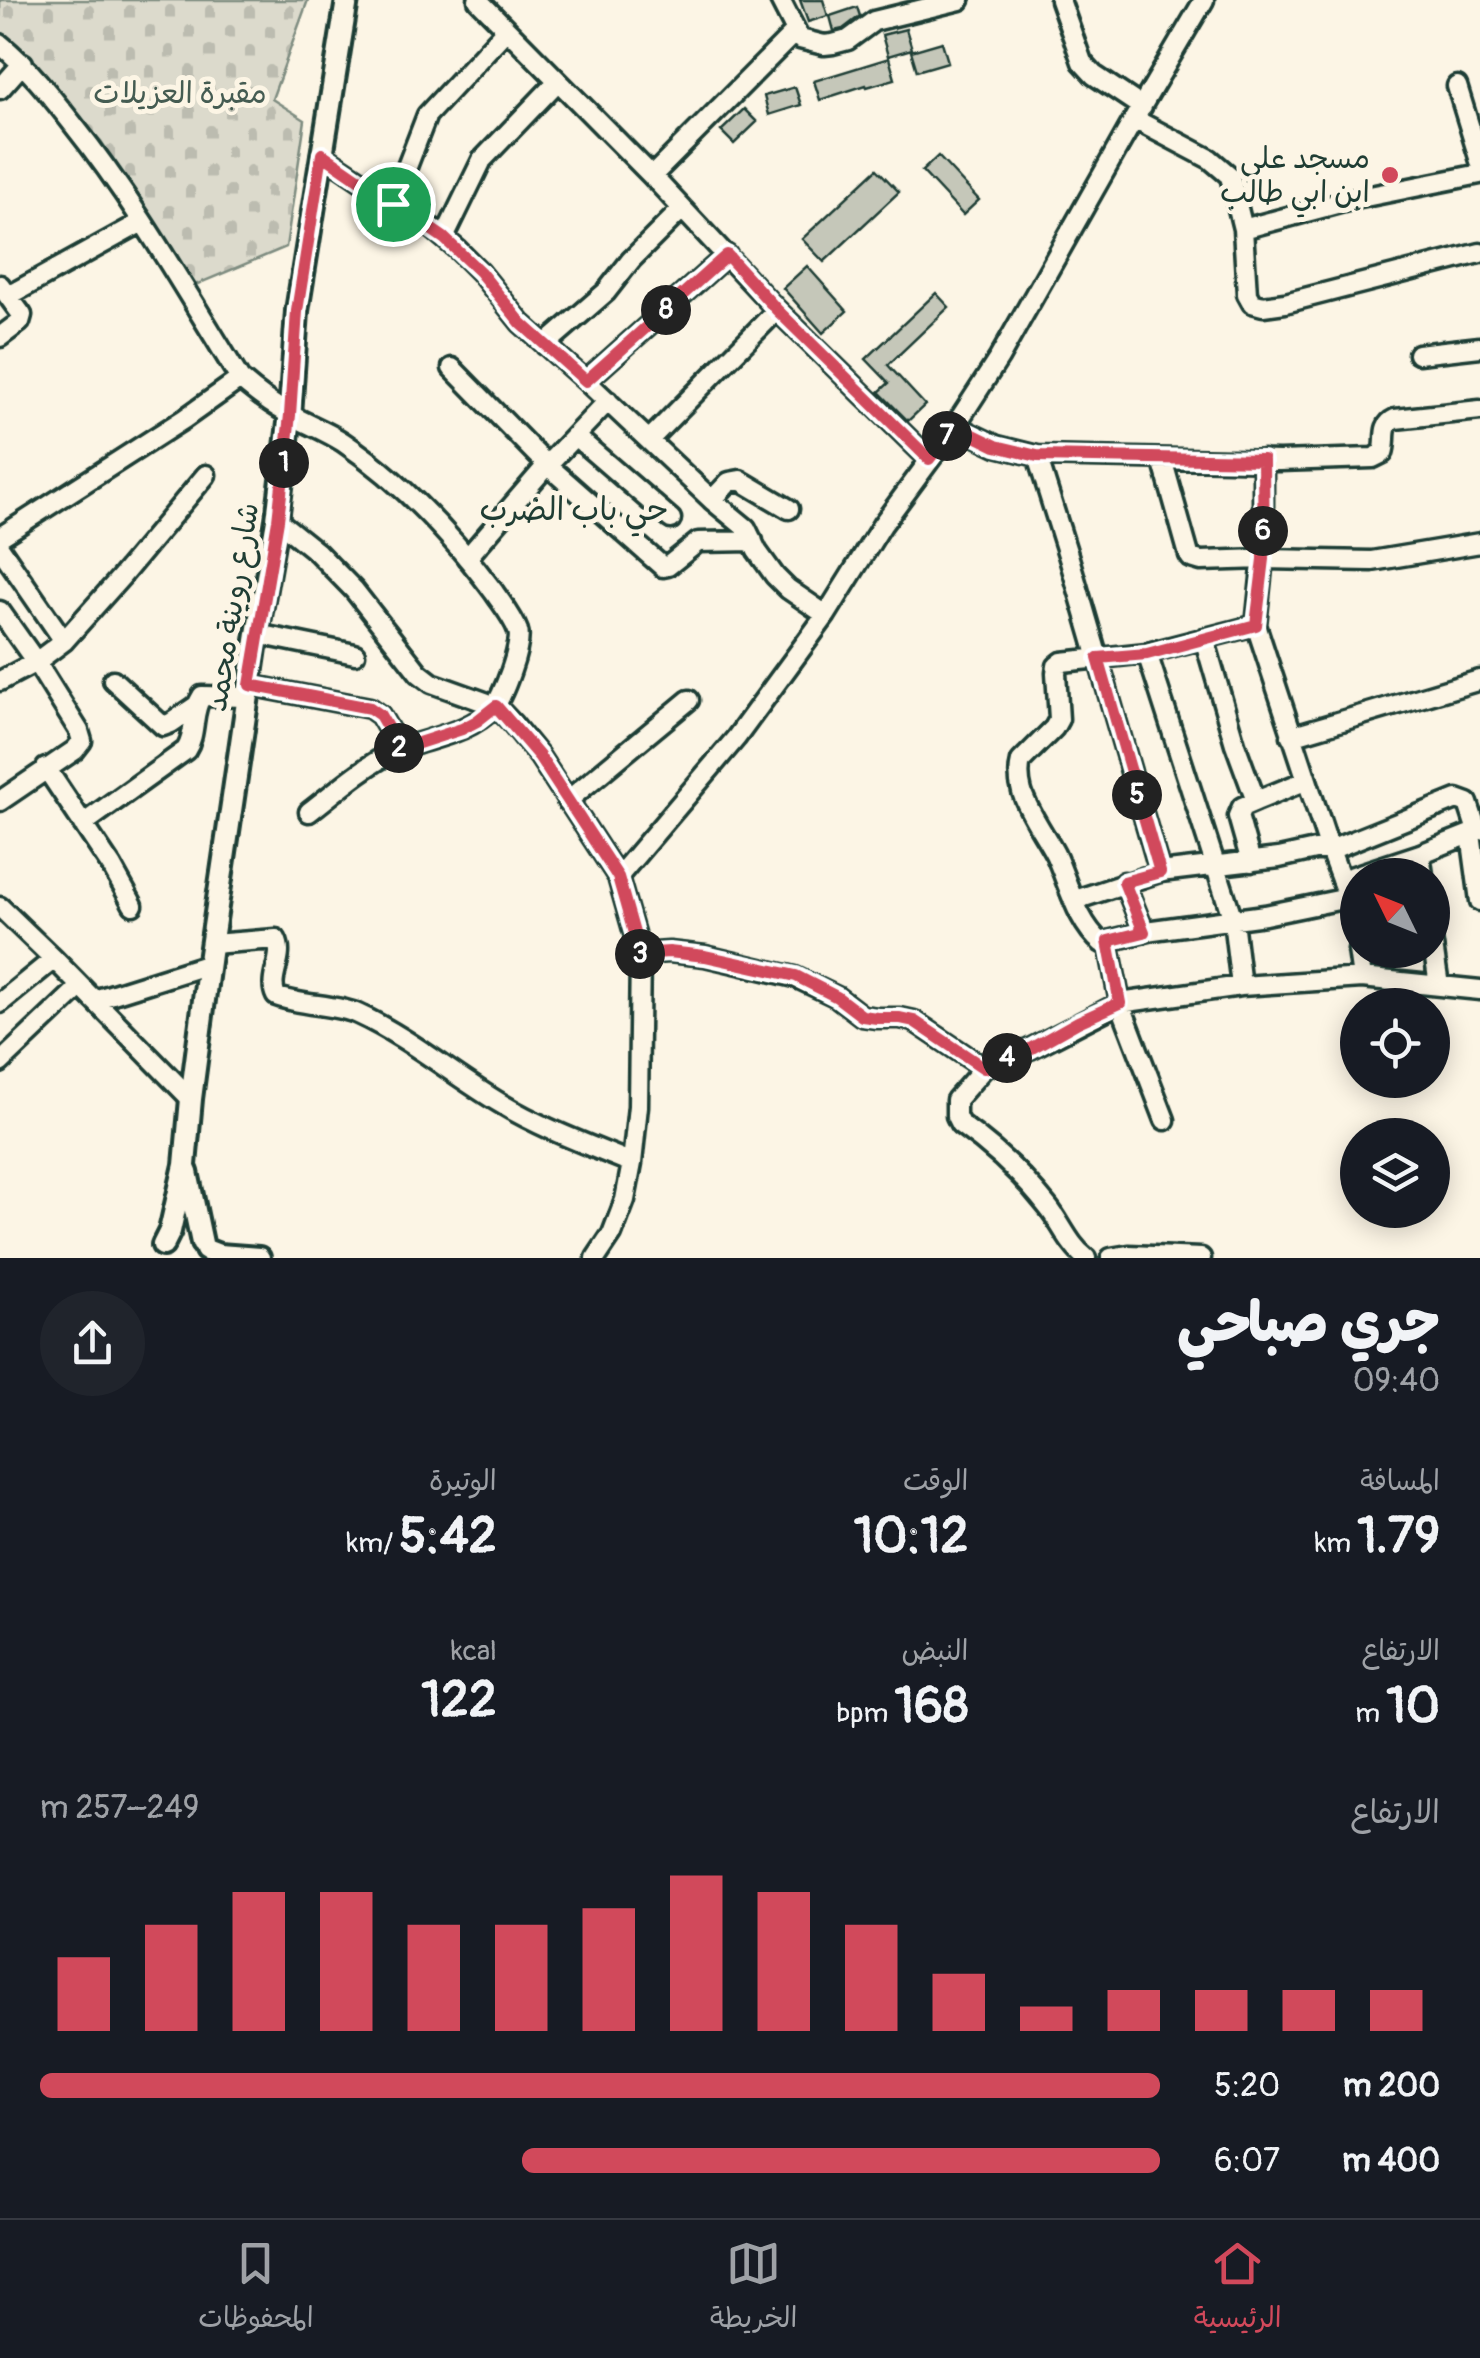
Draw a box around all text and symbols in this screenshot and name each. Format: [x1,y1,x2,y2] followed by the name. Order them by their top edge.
[93,75,267,112] park label: مقبرة العزيلات
[1220,140,1370,218] place label: مسجد علي ابن ابي طالب
[351,162,436,247] pin
[1379,164,1401,186] marker: مسجد علي ابن ابي طالب
[366,177,421,232] icon: arrive
[641,285,691,335] pin: 8
[659,292,673,327] text: 8
[922,411,972,461] pin: 7
[940,418,954,453] text: 7
[259,438,309,488] pin: 1
[279,445,289,480] text: 1
[479,490,669,537] district label: حي باب الضرب
[198,500,269,715] street label: شارع روينة محمد
[1238,506,1288,556] pin: 6
[1255,513,1271,548] text: 6
[374,723,424,773] pin: 2
[391,730,407,765] text: 2
[1112,770,1162,820] pin: 5
[1129,777,1145,812] text: 5
[1340,858,1450,968] north arrow
[1340,858,1450,1228] map controls
[615,929,665,979] pin: 3
[632,936,648,971] text: 3
[1340,988,1450,1098] button: locate
[982,1033,1032,1083] pin: 4
[999,1040,1015,1075] text: 4
[1340,1118,1450,1228] button: layers
[1177,1289,1440,1358] text: جري صباحي
[40,1291,145,1396] button: share
[1353,1361,1440,1401] text: 09:40
[429,1464,497,1499] text: الوتيرة
[903,1464,968,1499] text: الوقت
[1360,1464,1440,1499] text: المسافة
[399,1505,497,1568] text: 5:42
[854,1505,968,1568] text: 10:12
[1357,1505,1440,1568] text: 1.79
[347,1526,399,1561] text: /km
[1315,1526,1357,1561] text: km
[451,1634,497,1669] text: kcal
[901,1634,968,1669] text: النبض
[1361,1634,1440,1669] text: الارتفاع
[421,1669,497,1732] text: 122
[894,1675,968,1738] text: 168
[1386,1675,1440,1738] text: 10
[837,1696,894,1731] text: bpm
[1355,1696,1386,1731] text: m
[40,1788,199,1828] text: 249–257 m
[1350,1793,1440,1833] text: الارتفاع
[1214,2066,1280,2106] text: 5:20
[1343,2066,1440,2106] text: 200 m
[1214,2141,1280,2181] text: 6:07
[1342,2141,1440,2181] text: 400 m
[198,2236,314,2342] tab: المحفوظات
[710,2236,797,2342] tab: الخريطة
[1194,2236,1282,2342] tab: الرئيسية

